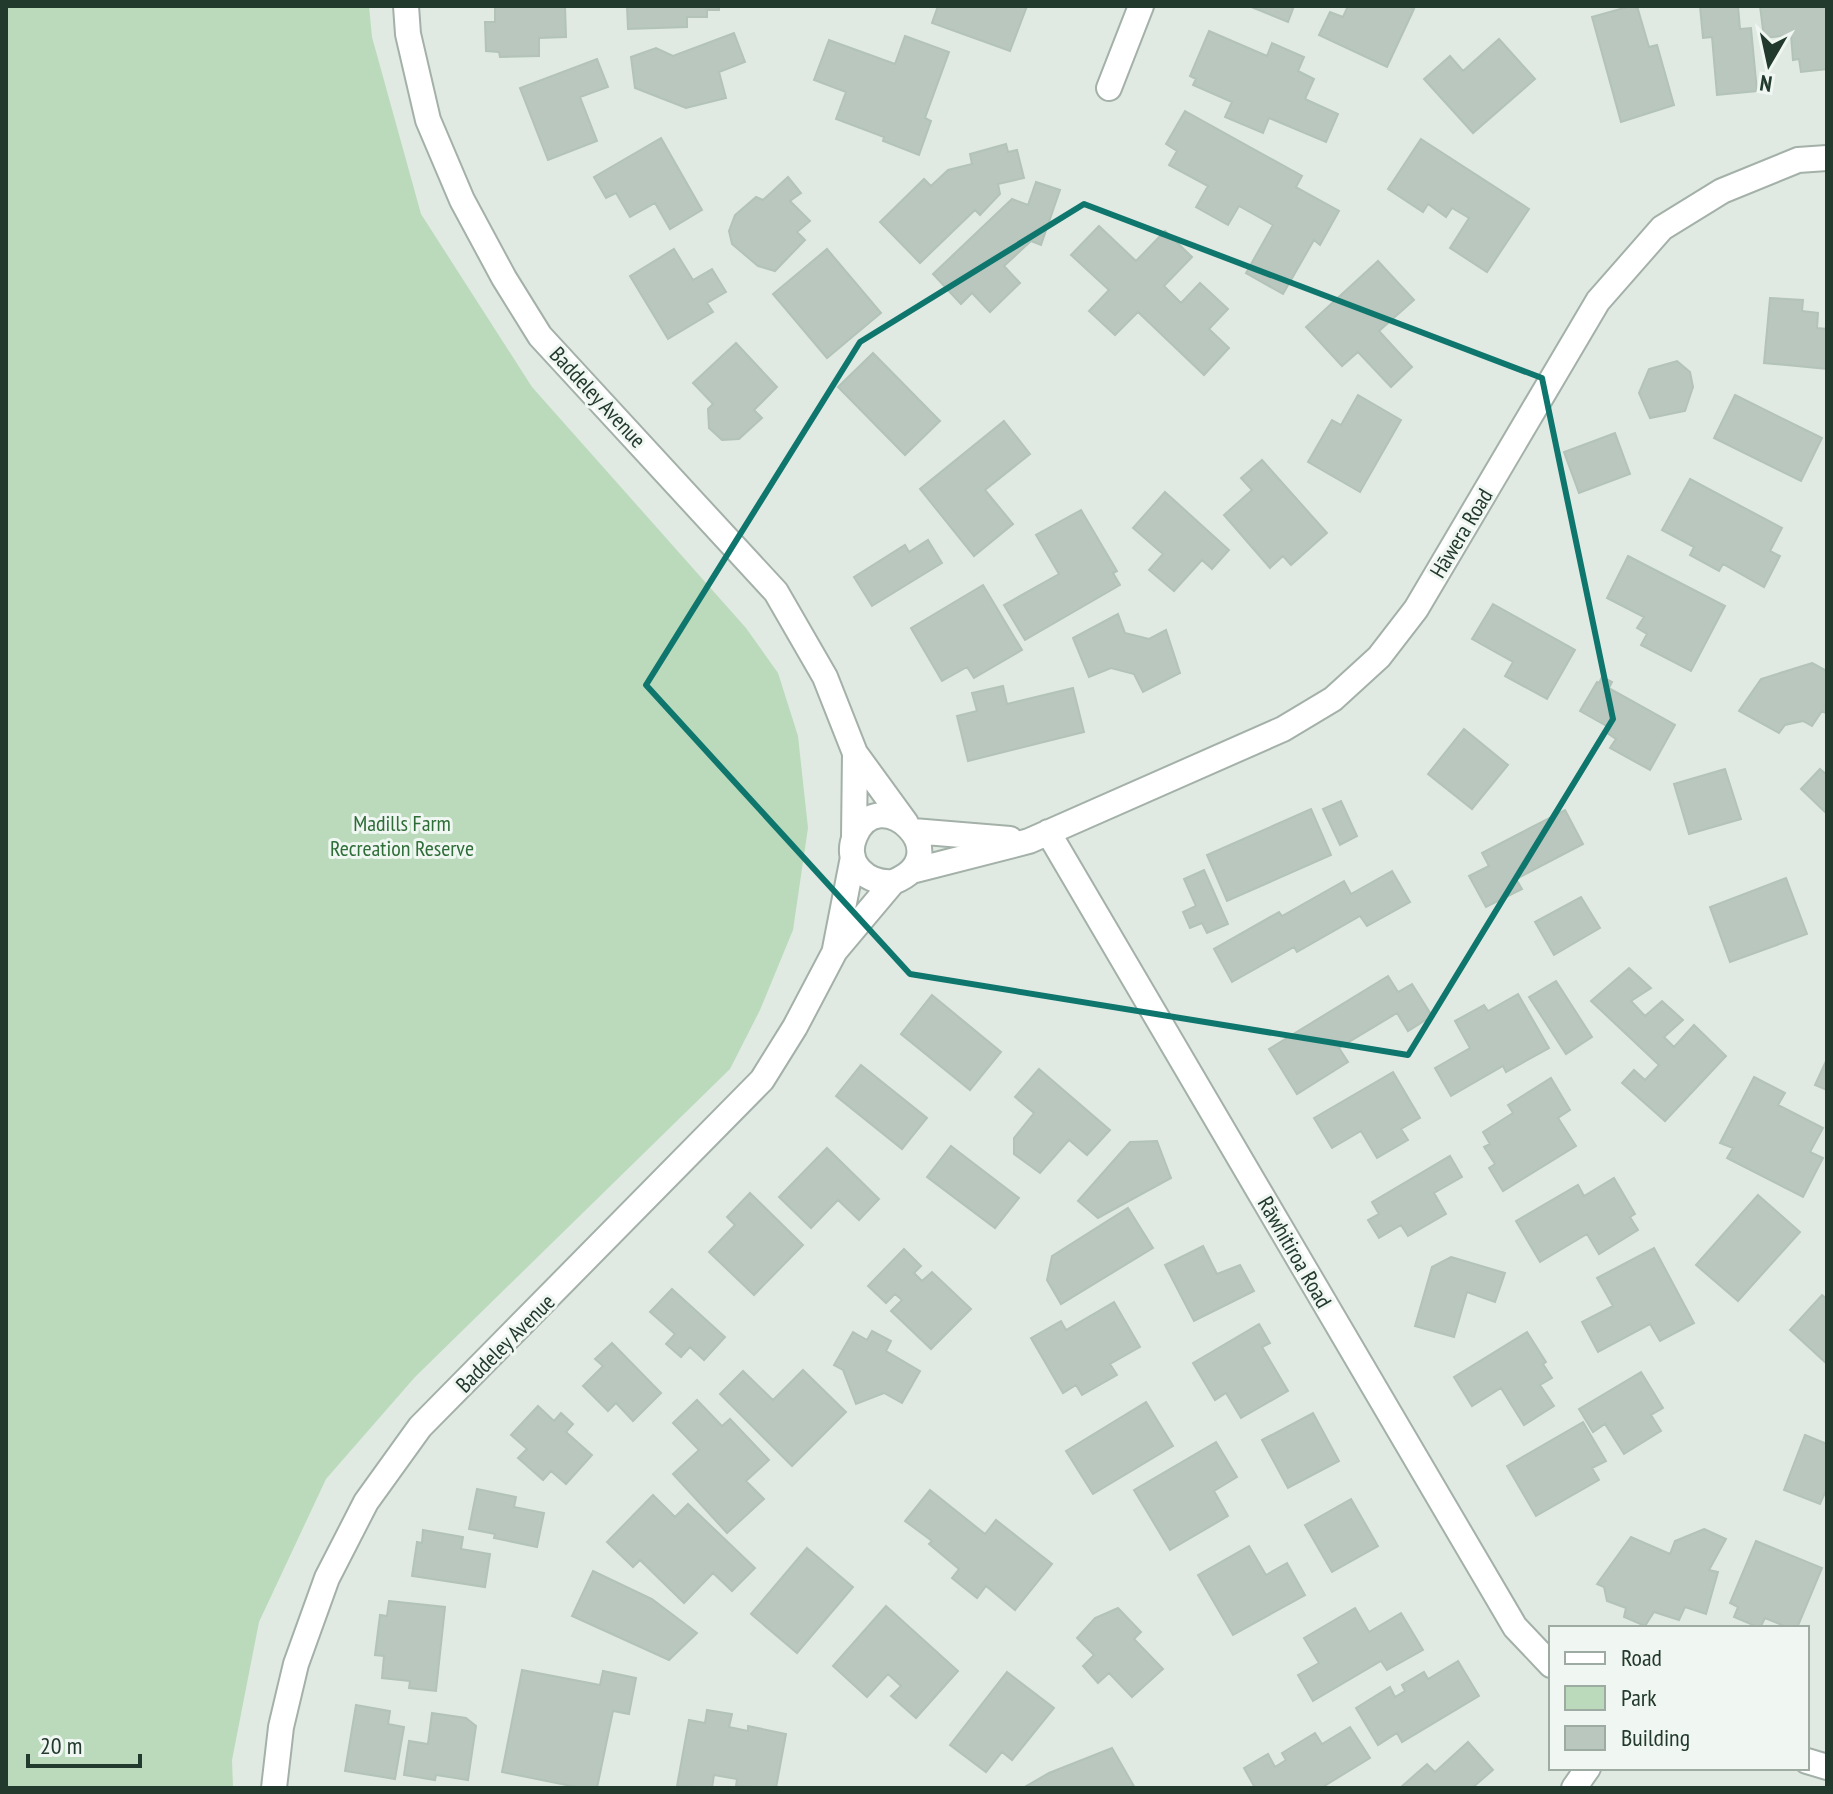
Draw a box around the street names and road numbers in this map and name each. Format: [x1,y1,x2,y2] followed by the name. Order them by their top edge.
[544,340,652,454] street label: Baddeley Avenue
[1423,483,1499,583] street label: Hāwera Road
[1252,1191,1338,1313] street label: Rāwhitiroa Road
[450,1288,560,1398] street label: Baddeley Avenue

